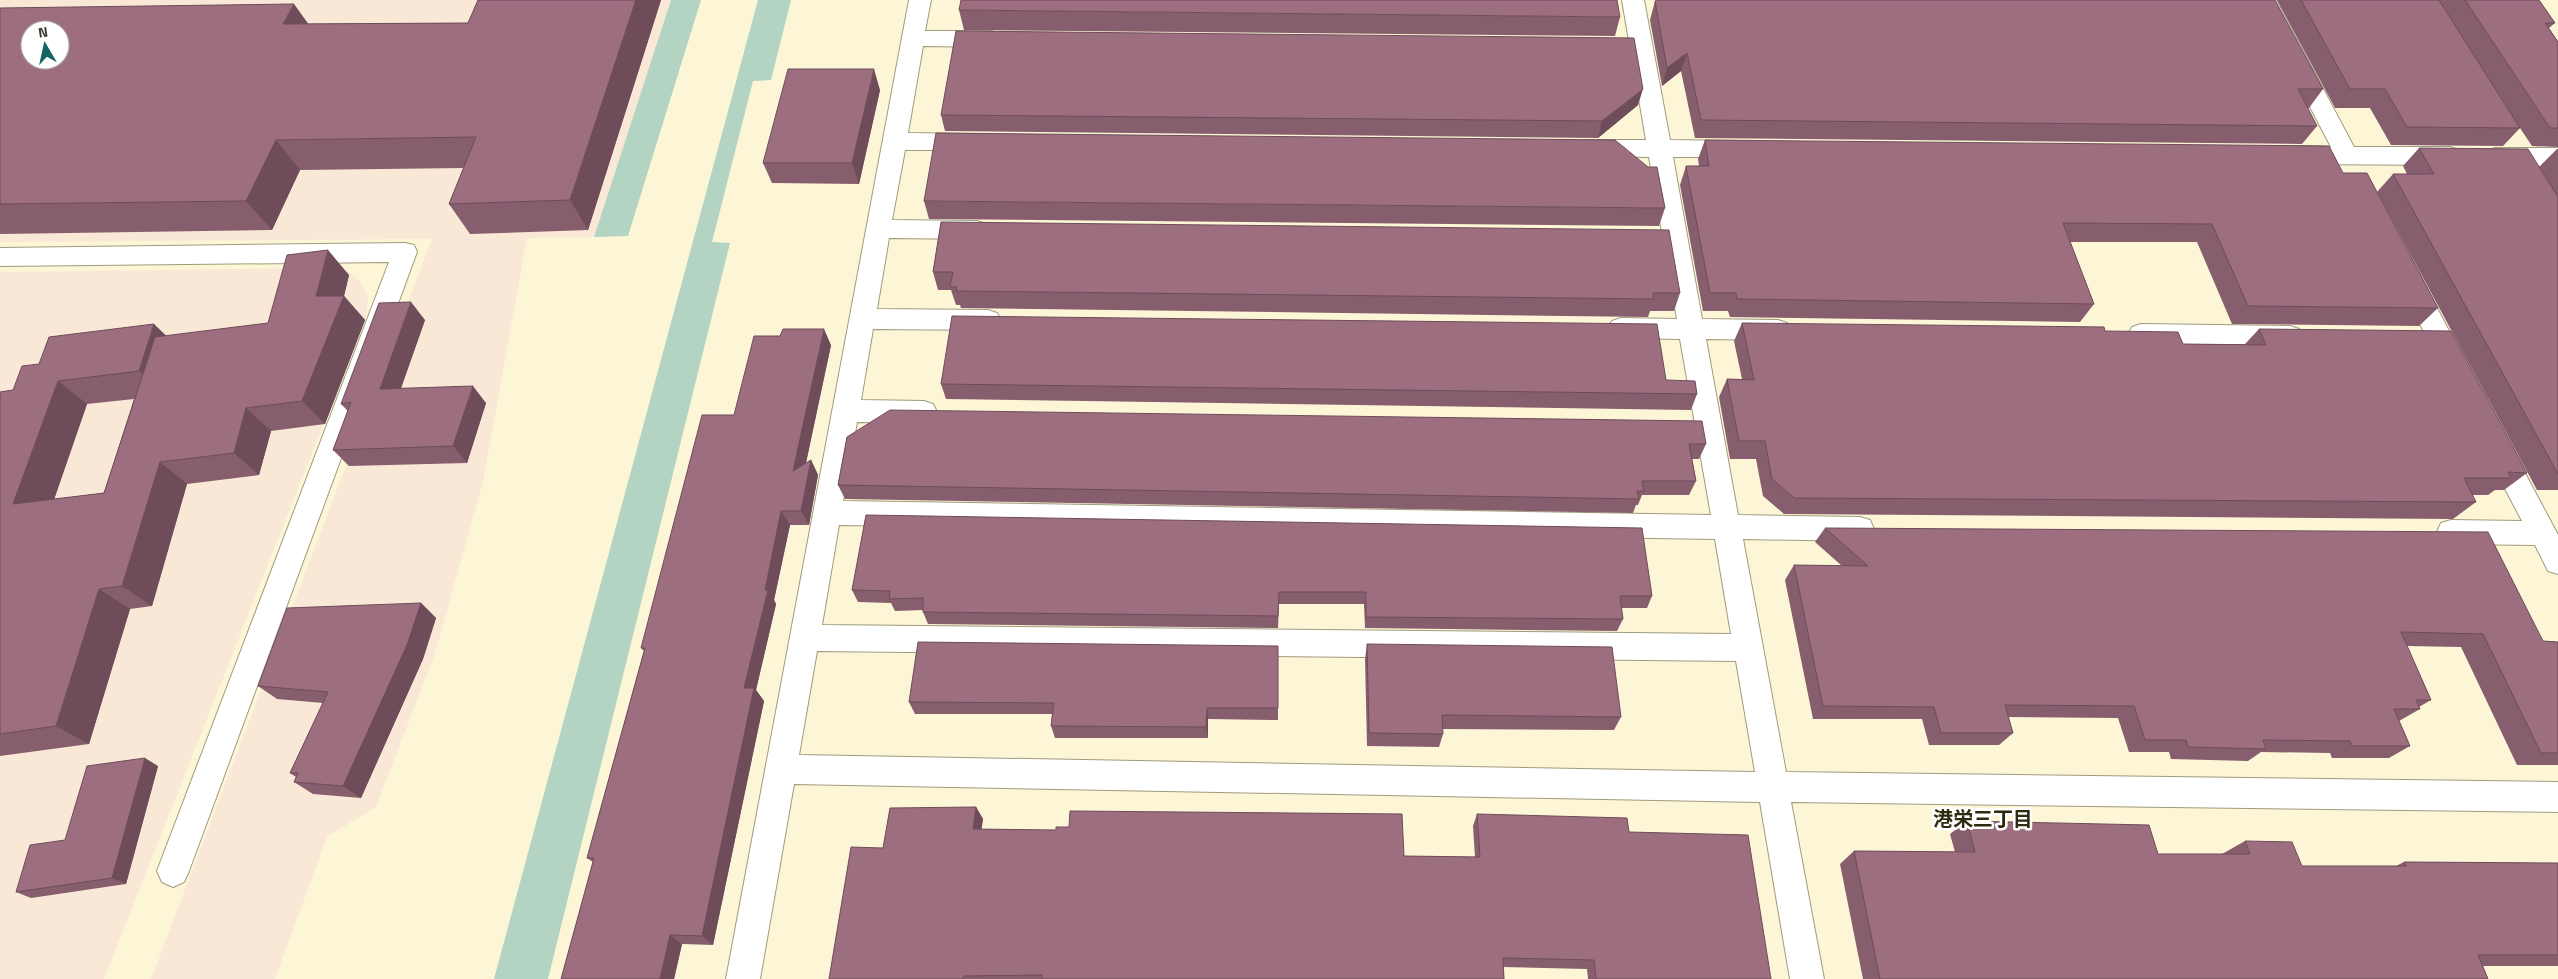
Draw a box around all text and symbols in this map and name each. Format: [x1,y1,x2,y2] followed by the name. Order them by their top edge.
[20,20,70,70] north arrow
[36,21,49,43] text: N
[1933,803,2033,834] district label: 港栄三丁目

